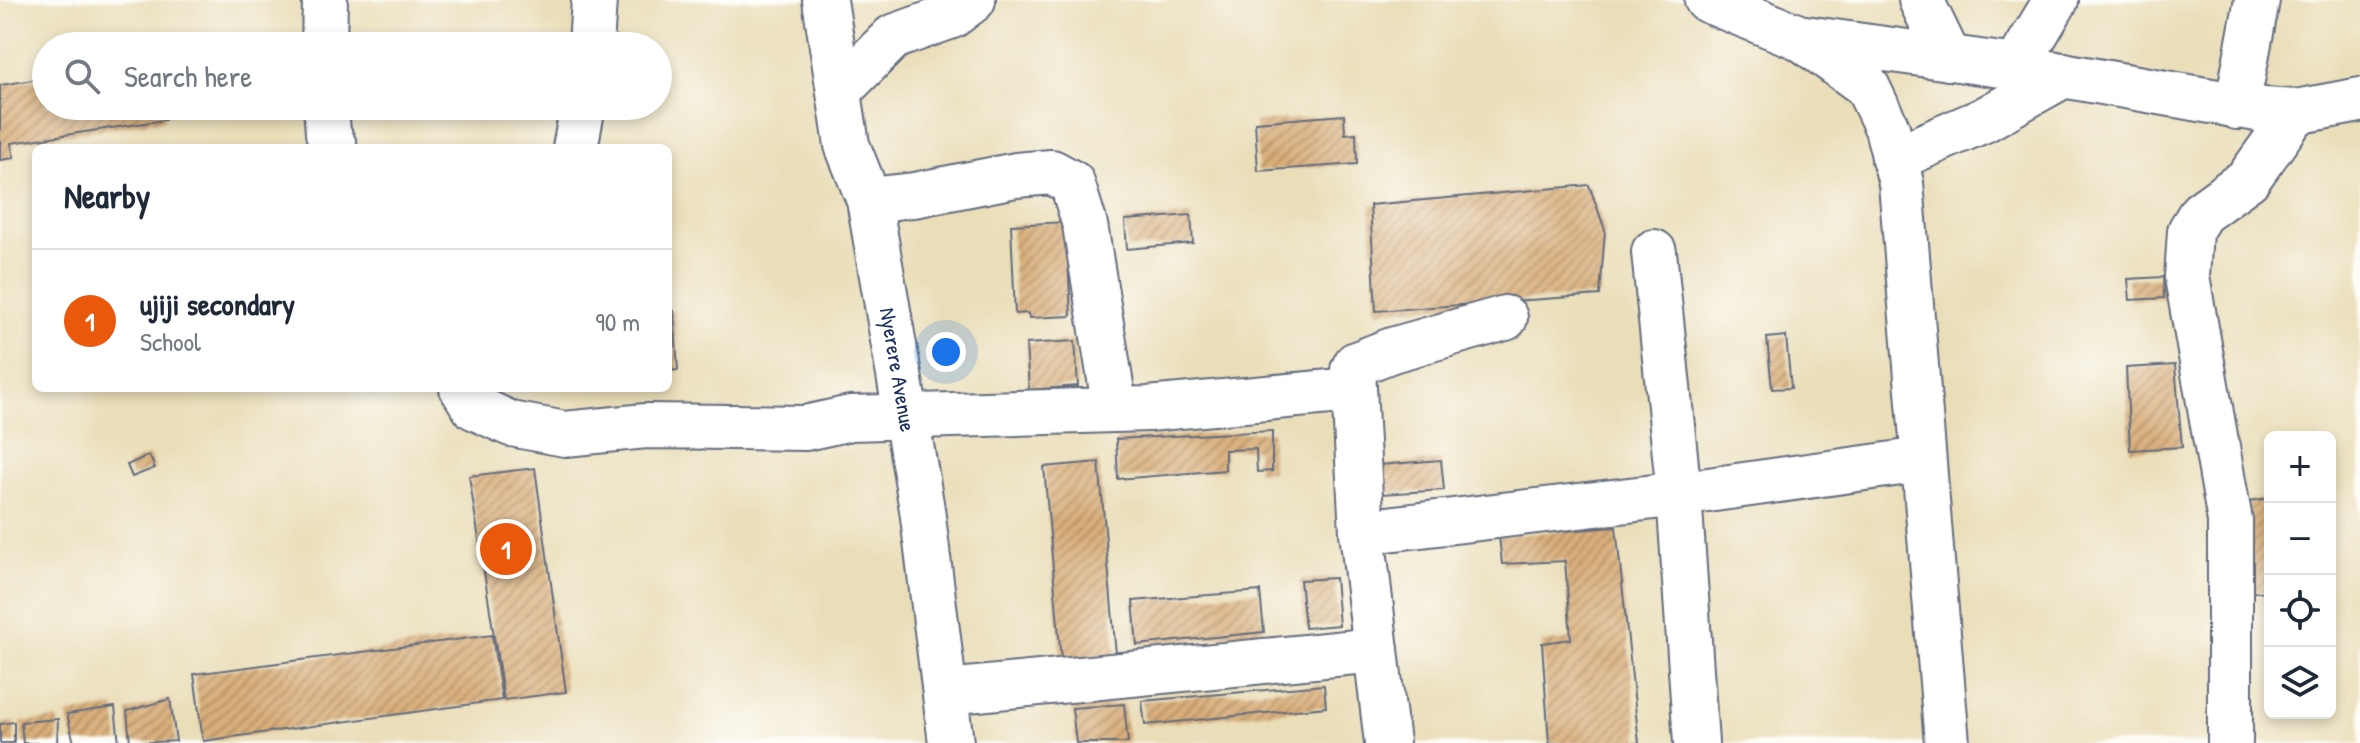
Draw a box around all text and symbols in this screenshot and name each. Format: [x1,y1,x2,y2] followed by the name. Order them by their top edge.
[32,32,672,120] search box
[60,54,104,98] icon: search
[124,56,252,96] text: Search here
[64,173,150,219] text: Nearby
[140,284,295,324] text: ujiji secondary
[85,304,95,339] text: 1
[595,304,640,339] text: 90 m
[873,305,924,434] street label: Nyerere Avenue
[140,324,201,359] text: School
[926,332,966,372] your location
[2264,431,2336,719] map controls
[2264,431,2336,503] button: +
[2264,503,2336,575] button: −
[480,519,532,579] pin: 1
[2264,575,2336,647] button: locate
[2264,647,2336,719] button: layers

